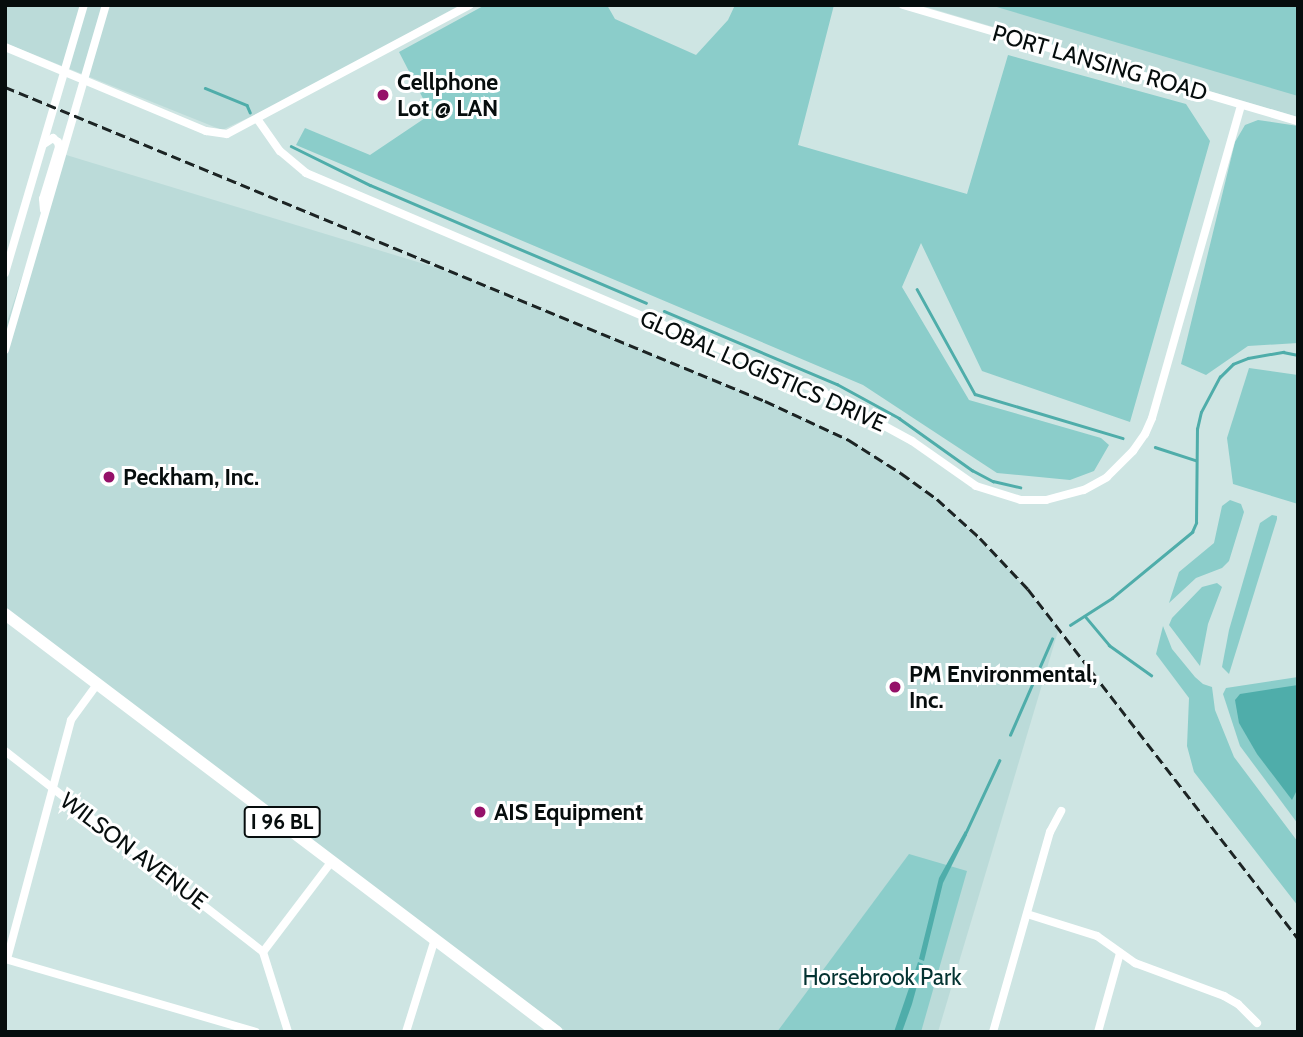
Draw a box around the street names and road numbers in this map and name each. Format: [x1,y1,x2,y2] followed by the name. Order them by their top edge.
[989,19,1211,107] street label: PORT LANSING ROAD
[636,304,890,438] street label: GLOBAL LOGISTICS DRIVE
[55,787,213,915] street label: WILSON AVENUE
[244,804,320,840] road number: I 96 BL

